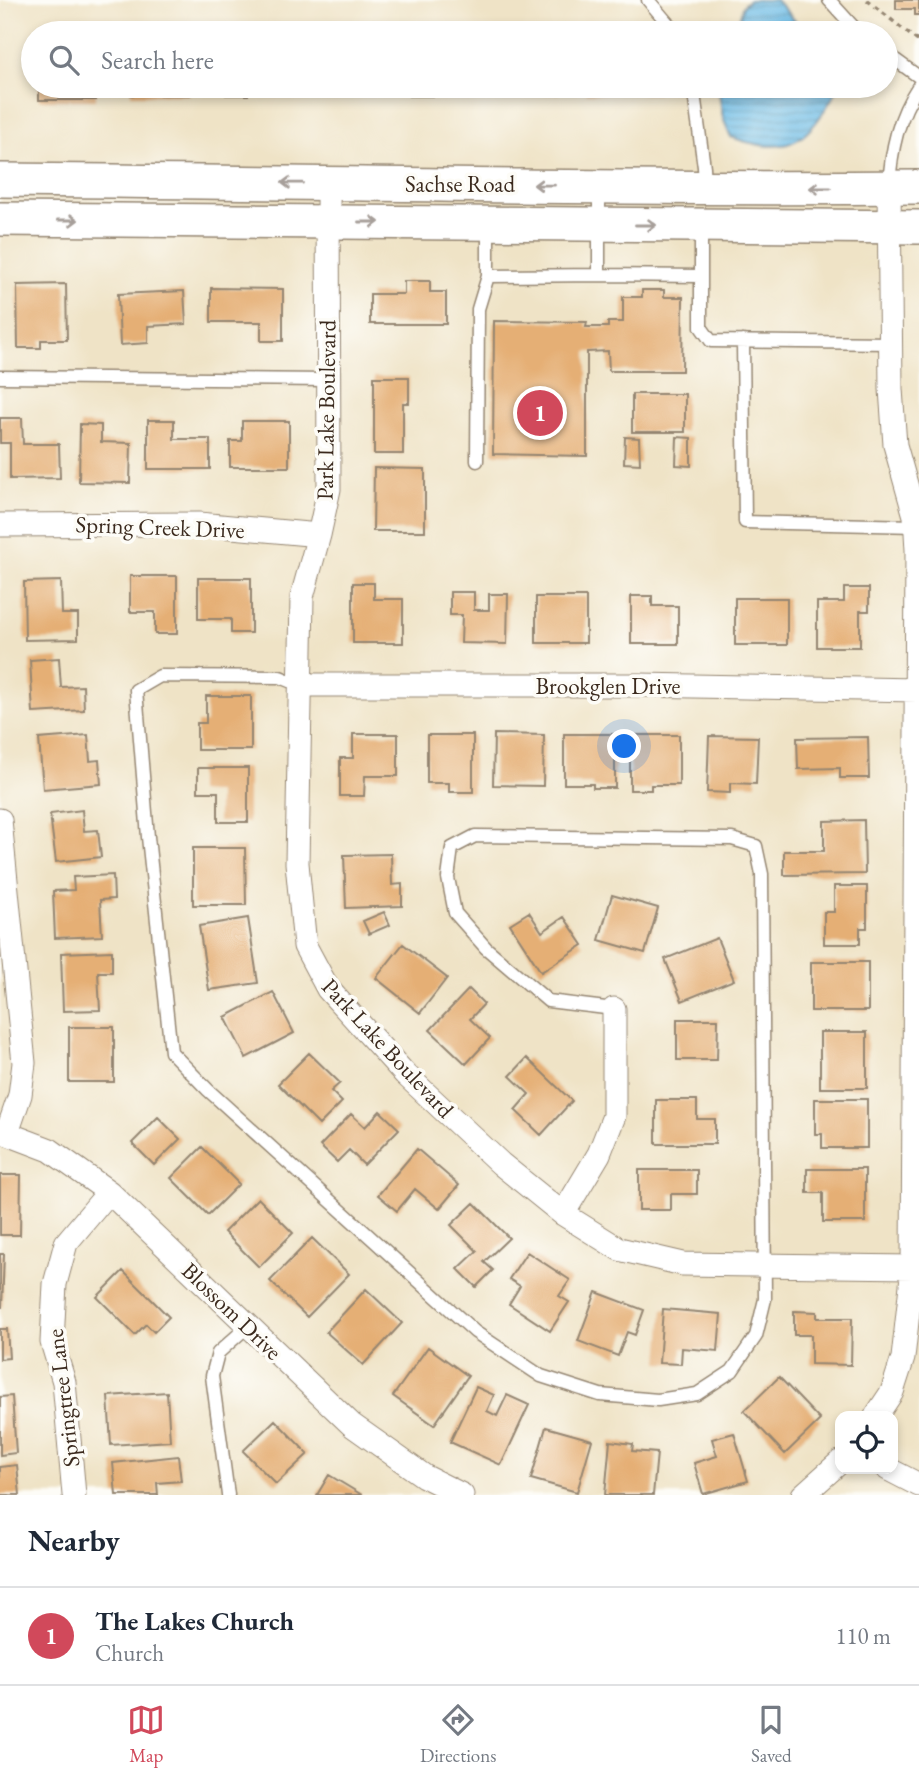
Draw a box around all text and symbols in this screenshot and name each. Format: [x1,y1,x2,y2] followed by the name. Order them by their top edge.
[21,21,898,98] search box
[45,41,83,79] icon: search
[101,43,214,77] text: Search here
[405,169,515,199] street label: Sachse Road
[281,176,304,190] one-way arrow
[533,179,556,192] one-way arrow
[809,181,832,195] one-way arrow
[56,213,79,227] one-way arrow
[357,215,380,229] one-way arrow
[634,218,657,231] one-way arrow
[309,319,343,500] street label: Park Lake Boulevard
[517,387,563,439] pin: 1
[75,509,245,545] street label: Spring Creek Drive
[536,671,680,701] street label: Brookglen Drive
[607,729,641,763] your location
[315,972,461,1124] street label: Park Lake Boulevard
[175,1256,289,1366] street label: Blossom Drive
[40,1327,86,1469] street label: Springtree Lane
[835,1411,898,1474] map controls
[835,1411,898,1474] button: locate
[28,1521,120,1560] text: Nearby
[95,1604,294,1638] text: The Lakes Church
[45,1621,57,1651] text: 1
[835,1621,891,1651] text: 110 m
[95,1638,164,1668] text: Church
[127,1701,165,1768] tab: Map
[420,1701,496,1768] tab: Directions
[751,1701,792,1768] tab: Saved

